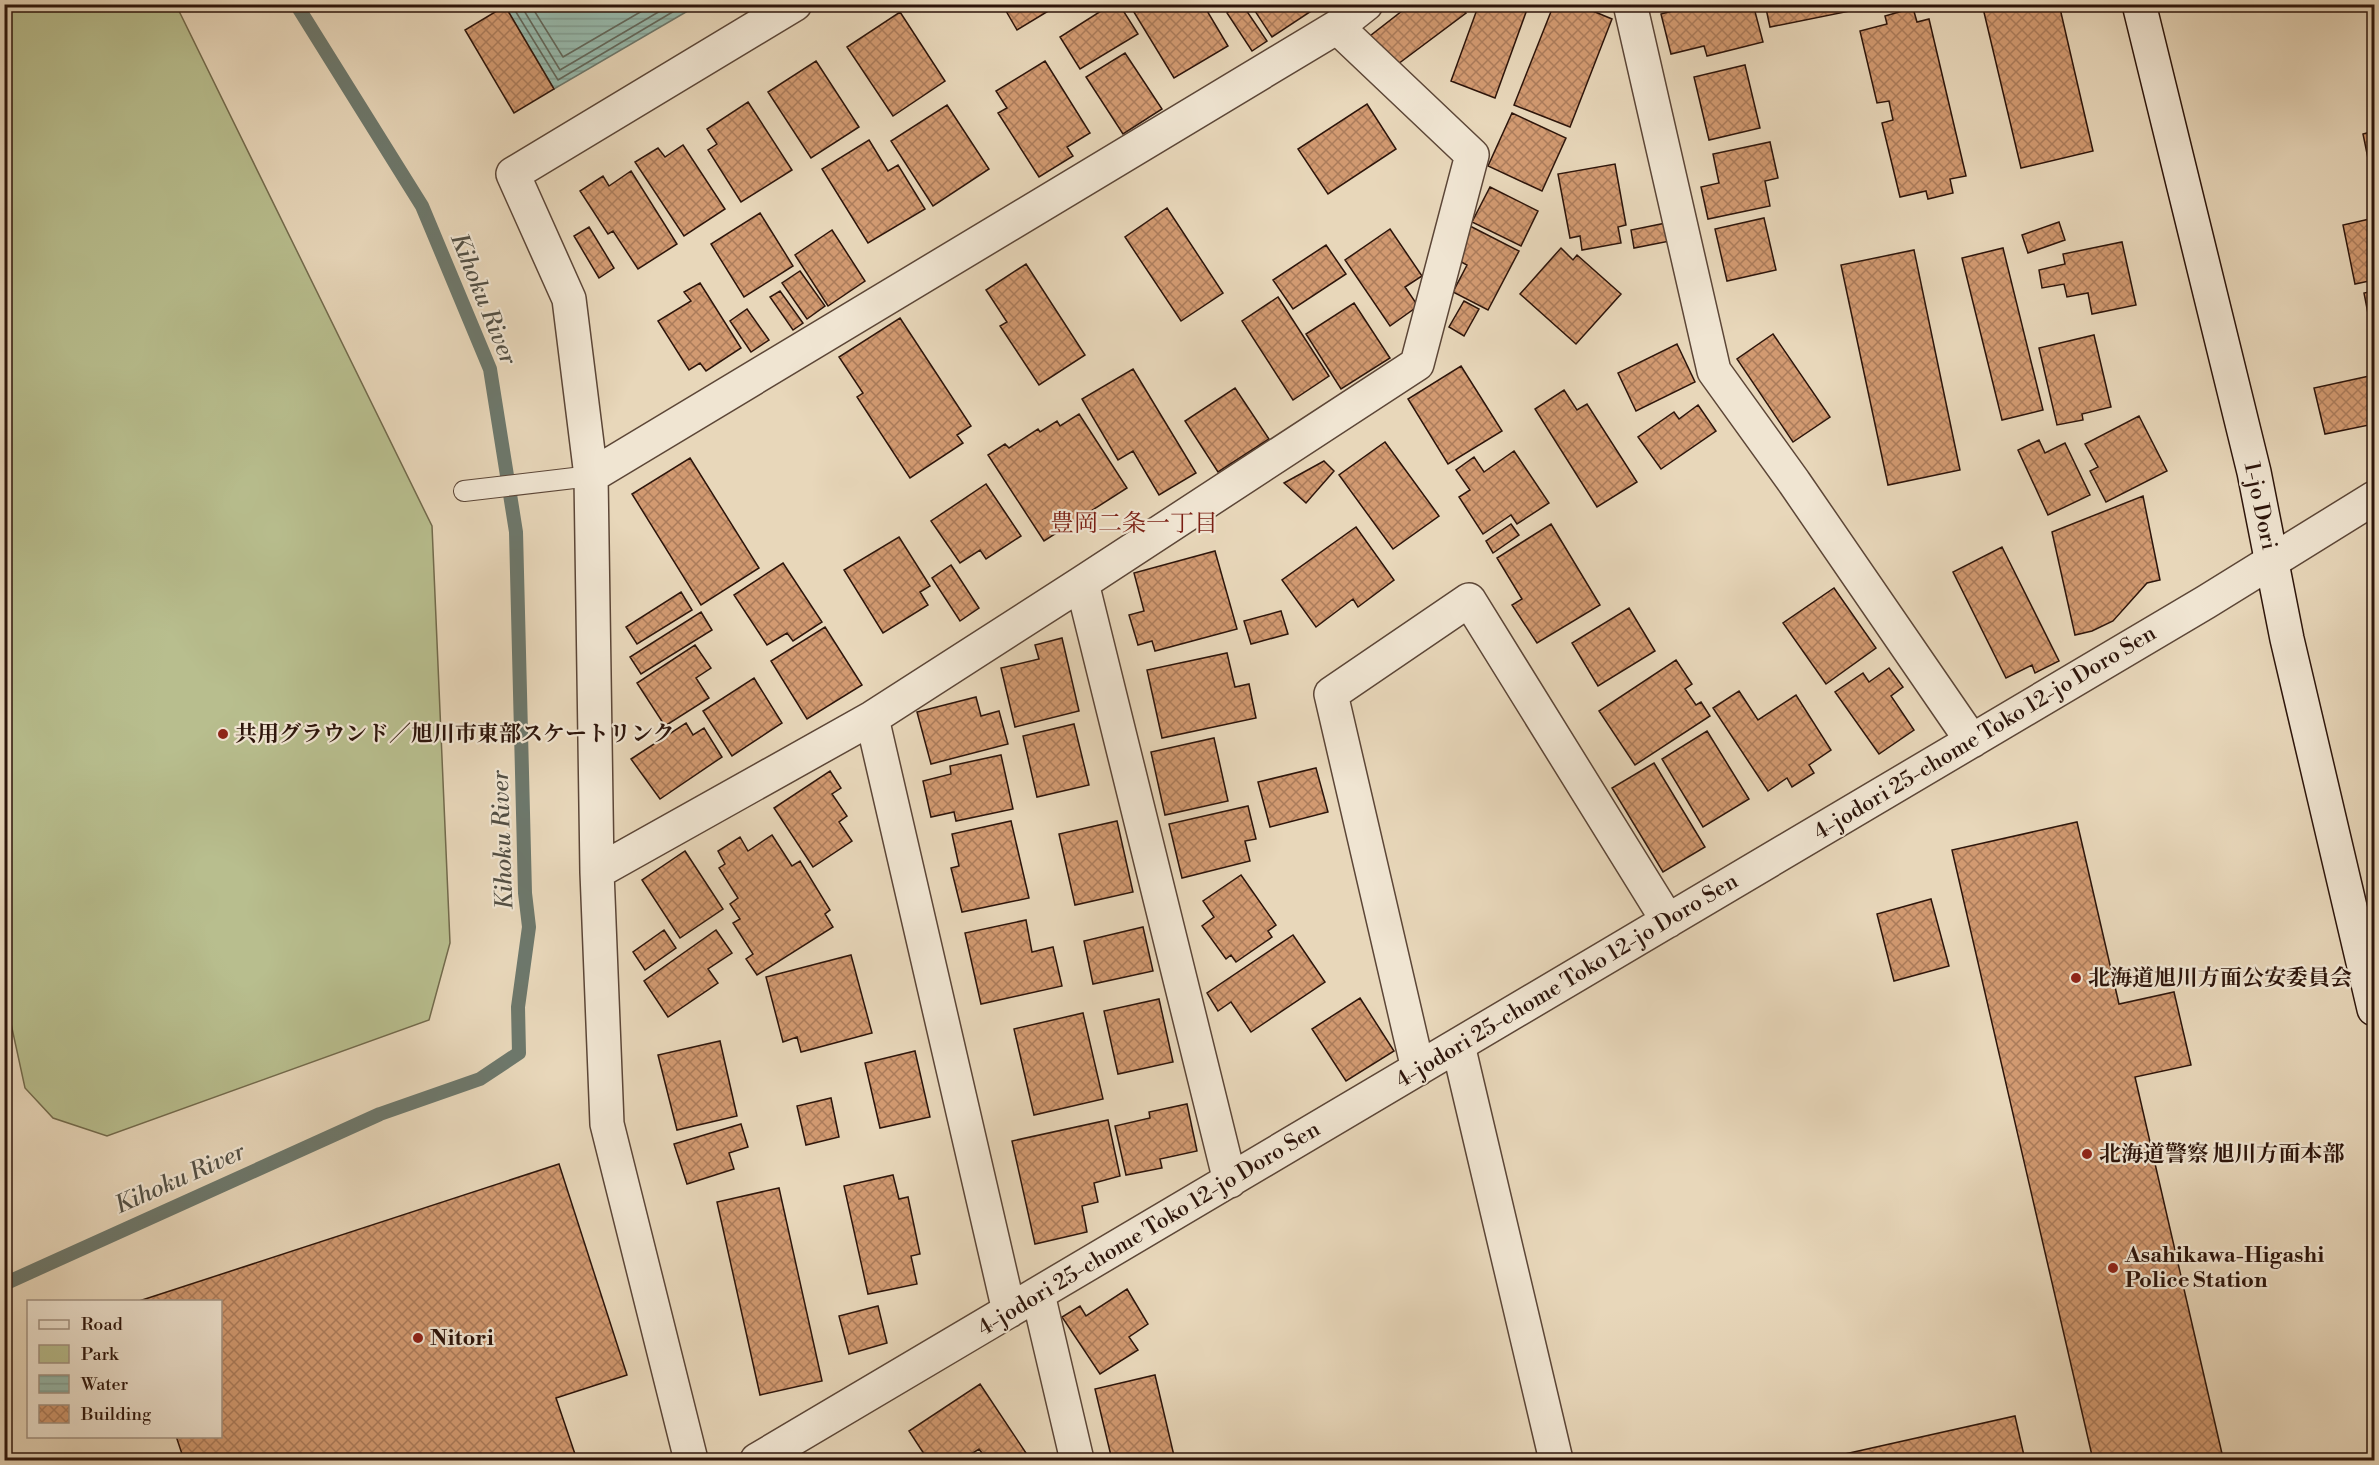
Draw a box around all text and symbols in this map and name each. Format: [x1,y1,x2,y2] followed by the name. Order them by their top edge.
[443,229,523,370] water label: Kihoku River
[2238,460,2282,552] street label: 1-jo Dori
[1050,509,1218,539] district label: 豊岡二条一丁目
[1809,620,2161,846] street label: 4-jodori 25-chome Toko 12-jo Doro Sen
[235,721,675,748] place label: 共用グラウンド／旭川市東部スケートリンク
[216,727,230,741] marker: 共用グラウンド／旭川市東部スケートリンク
[486,769,520,910] water label: Kihoku River
[1391,868,1743,1094] street label: 4-jodori 25-chome Toko 12-jo Doro Sen
[2088,965,2352,992] place label: 北海道旭川方面公安委員会
[2069,971,2083,985] marker: 北海道旭川方面公安委員会
[973,1116,1325,1342] street label: 4-jodori 25-chome Toko 12-jo Doro Sen
[110,1137,251,1221] water label: Kihoku River
[2099,1141,2345,1168] place label: 北海道警察 旭川方面本部
[2080,1147,2094,1161] marker: 北海道警察 旭川方面本部
[2124,1242,2324,1294] place label: Asahikawa-Higashi Police Station
[2106,1261,2120,1275] marker: Asahikawa-Higashi Police Station
[27,1300,222,1438] legend
[81,1313,124,1336] text: Road
[430,1325,494,1352] place label: Nitori
[411,1331,425,1345] marker: Nitori
[81,1343,120,1366] text: Park
[80,1373,129,1396] text: Water
[80,1403,152,1426] text: Building

